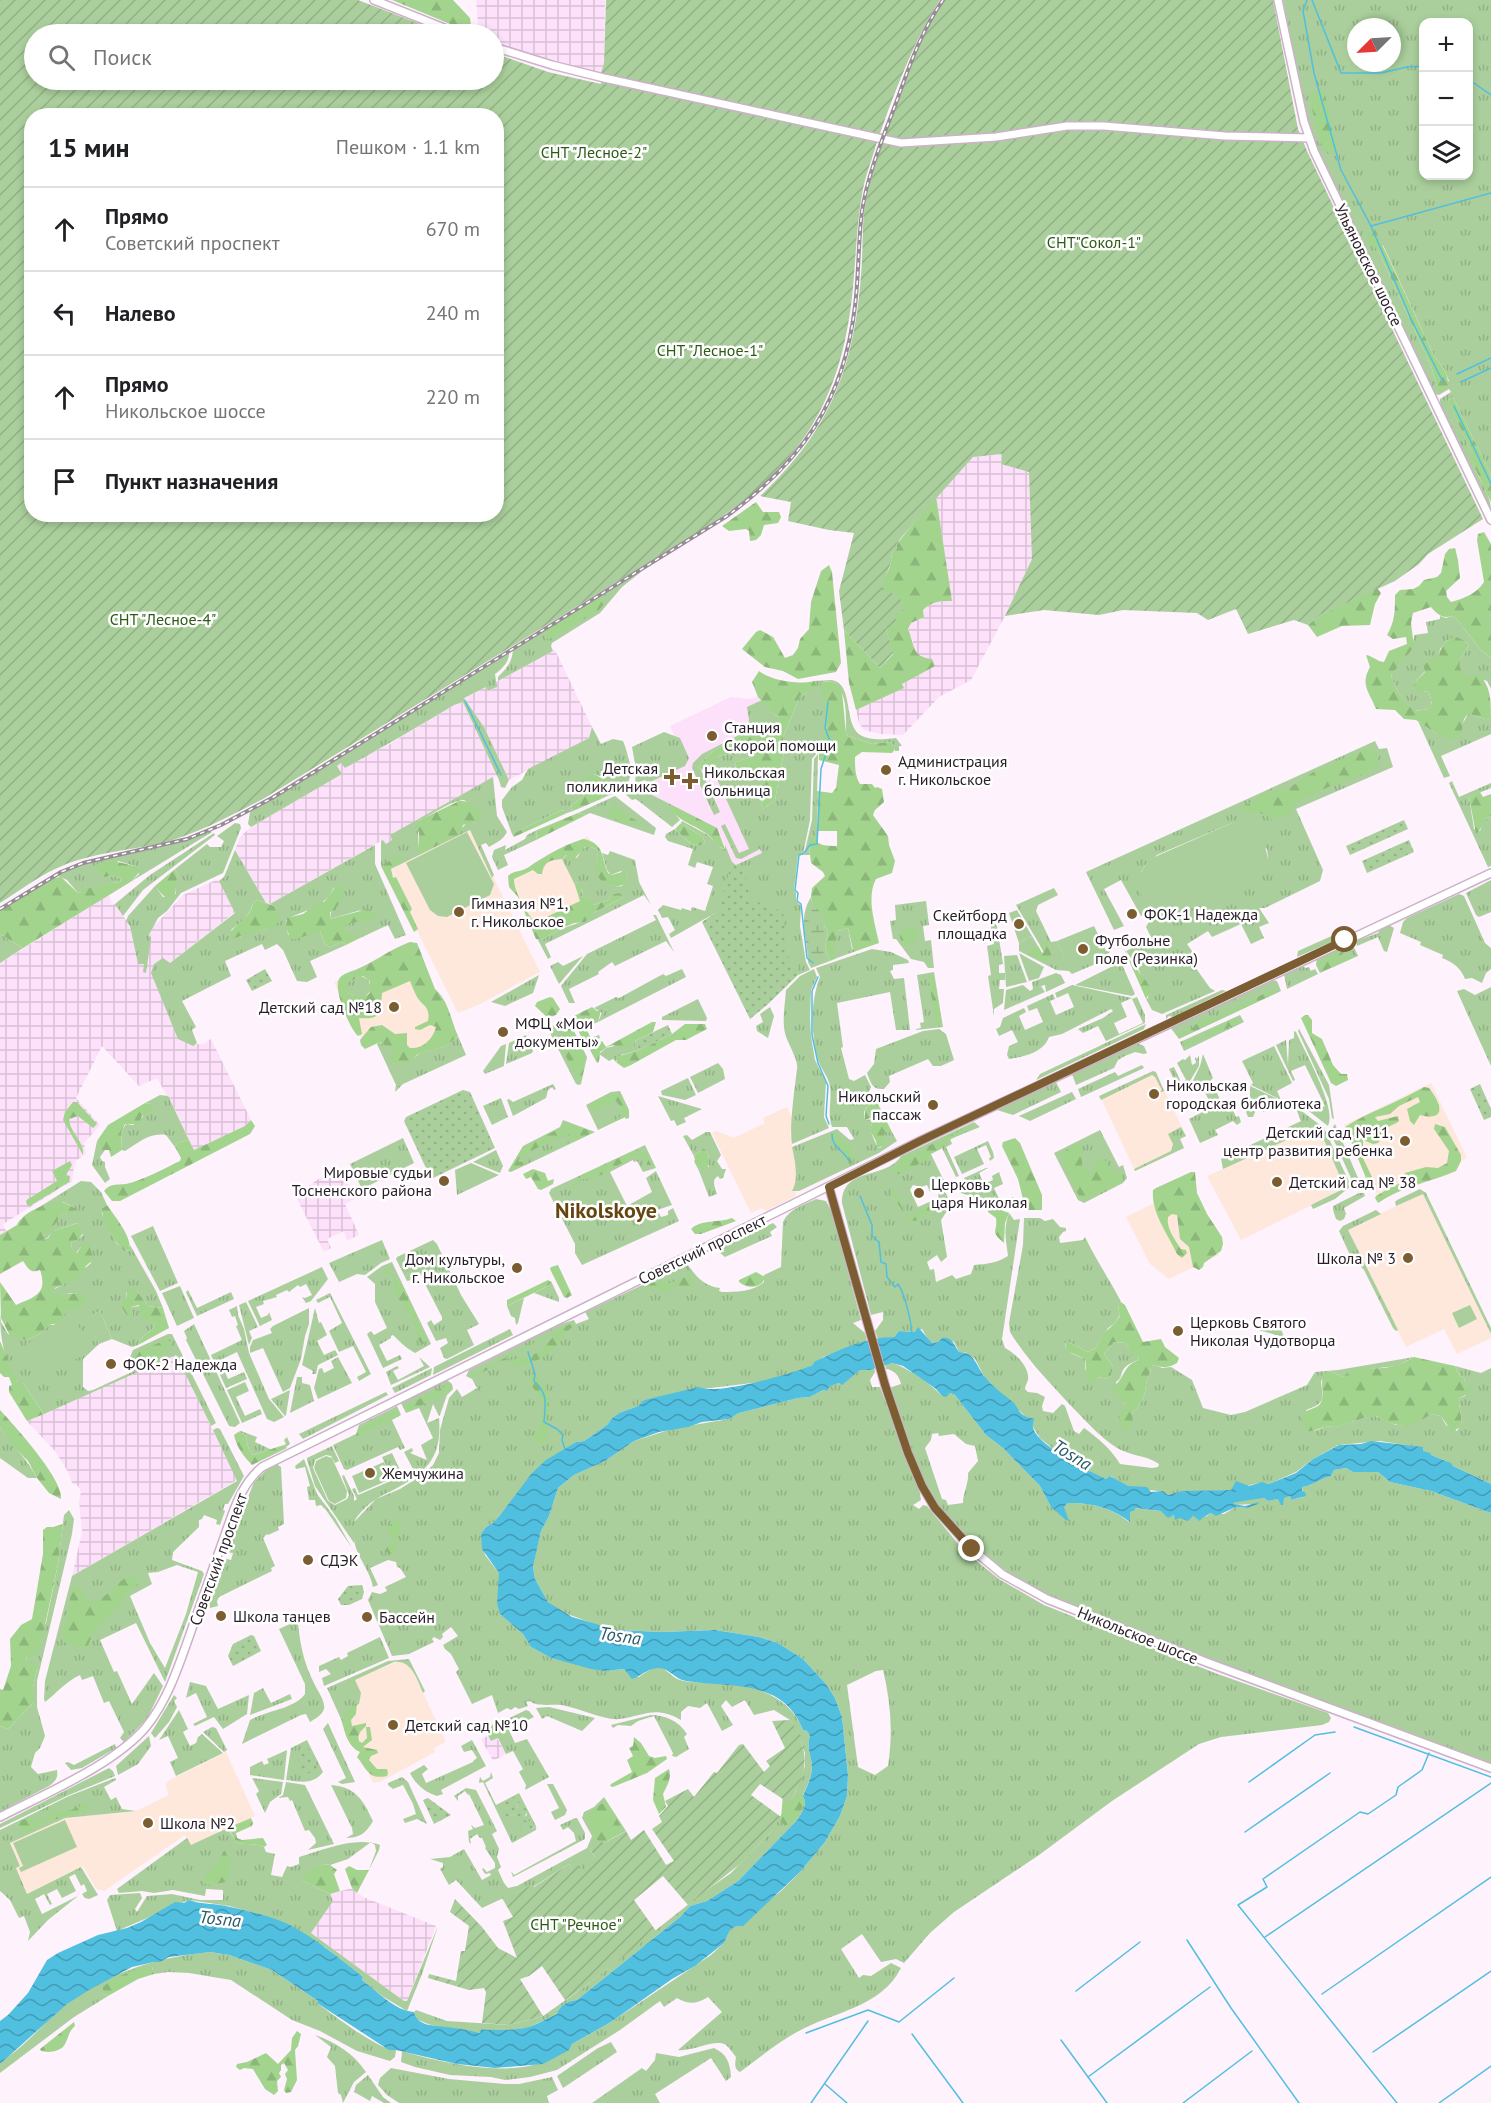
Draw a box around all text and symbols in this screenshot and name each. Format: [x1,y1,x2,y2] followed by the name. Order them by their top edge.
[1347,18,1401,72] north arrow
[1419,18,1473,180] map controls
[1419,18,1473,72] button: +
[24,24,504,90] search box
[45,41,78,74] icon: search
[93,43,152,71] text: Поиск
[1419,72,1473,126] button: −
[1419,126,1473,180] button: layers
[48,131,130,164] text: 15 мин
[336,134,480,160] text: Пешком · 1.1 km
[541,142,647,162] park label: СНТ "Лесное-2"
[1331,201,1407,329] street label: Ульяновское шоссе
[105,202,168,230] text: Прямо
[48,213,81,246] icon: ahead
[426,216,480,242] text: 670 m
[105,230,280,256] text: Советский проспект
[1047,232,1141,252] park label: СНТ"Сокол-1"
[48,297,81,330] icon: left
[105,299,176,327] text: Налево
[426,300,480,326] text: 240 m
[657,340,763,360] park label: СНТ "Лесное-1"
[105,370,168,398] text: Прямо
[48,381,81,414] icon: ahead
[426,384,480,410] text: 220 m
[105,398,266,424] text: Никольское шоссе
[48,465,81,498] icon: arrive
[105,467,278,495] text: Пункт назначения
[110,609,216,629] park label: СНТ "Лесное-4"
[724,717,836,755] place label: Станция Скорой помощи
[705,729,719,743] marker: Станция Скорой помощи
[898,751,1007,789] place label: Администрация г. Никольское
[566,758,658,796] place label: Детская поликлиника
[704,762,785,800] place label: Никольская больница
[879,763,893,777] marker: Администрация г. Никольское
[663,768,681,786] marker: Детская поликлиника
[681,772,699,790] marker: Никольская больница
[471,893,568,931] place label: Гимназия №1, г. Никольское
[1144,904,1258,924] place label: ФОК-1 Надежда
[452,905,466,919] marker: Гимназия №1, г. Никольское
[933,905,1007,943] place label: Скейтборд площадка
[1125,907,1139,921] marker: ФОК-1 Надежда
[1012,917,1026,931] marker: Скейтборд площадка
[1331,926,1357,952] route start
[1095,930,1198,968] place label: Футбольне поле (Резинка)
[1076,942,1090,956] marker: Футбольне поле (Резинка)
[259,997,382,1017] place label: Детский сад №18
[387,1000,401,1014] marker: Детский сад №18
[515,1013,599,1051] place label: МФЦ «Мои документы»
[496,1025,510,1039] marker: МФЦ «Мои документы»
[1166,1075,1321,1113] place label: Никольская городская библиотека
[838,1086,921,1124] place label: Никольский пассаж
[1147,1087,1161,1101] marker: Никольская городская библиотека
[926,1098,940,1112] marker: Никольский пассаж
[1223,1122,1393,1160] place label: Детский сад №11, центр развития ребенка
[1398,1134,1412,1148] marker: Детский сад №11, центр развития ребенка
[292,1162,432,1200] place label: Мировые судьи Тосненского района
[1289,1172,1416,1192] place label: Детский сад № 38
[437,1174,451,1188] marker: Мировые судьи Тосненского района
[931,1174,1027,1212] place label: Церковь царя Николая
[1270,1175,1284,1189] marker: Детский сад № 38
[912,1186,926,1200] marker: Церковь царя Николая
[555,1196,657,1224] district label: Nikolskoye
[635,1209,770,1289] street label: Советский проспект
[1316,1248,1396,1268] place label: Школа № 3
[405,1249,505,1287] place label: Дом культуры, г. Никольское
[1401,1251,1415,1265] marker: Школа № 3
[510,1261,524,1275] marker: Дом культуры, г. Никольское
[1190,1312,1335,1350] place label: Церковь Святого Николая Чудотворца
[1171,1324,1185,1338] marker: Церковь Святого Николая Чудотворца
[123,1354,237,1374] place label: ФОК-2 Надежда
[104,1357,118,1371] marker: ФОК-2 Надежда
[1048,1434,1096,1475] water label: Tosna
[381,1463,464,1483] place label: Жемчужина
[363,1466,377,1480] marker: Жемчужина
[185,1489,252,1628] street label: Советский проспект
[958,1535,984,1561] route end
[320,1550,359,1570] place label: СДЭК
[301,1553,315,1567] marker: СДЭК
[1075,1602,1201,1668] street label: Никольское шоссе
[233,1606,331,1626] place label: Школа танцев
[379,1607,435,1627] place label: Бассейн
[214,1609,228,1623] marker: Школа танцев
[360,1610,374,1624] marker: Бассейн
[598,1621,643,1650] water label: Tosna
[405,1715,528,1735] place label: Детский сад №10
[386,1718,400,1732] marker: Детский сад №10
[160,1813,235,1833] place label: Школа №2
[141,1816,155,1830] marker: Школа №2
[198,1905,242,1932] water label: Tosna
[530,1914,622,1934] park label: СНТ "Речное"

